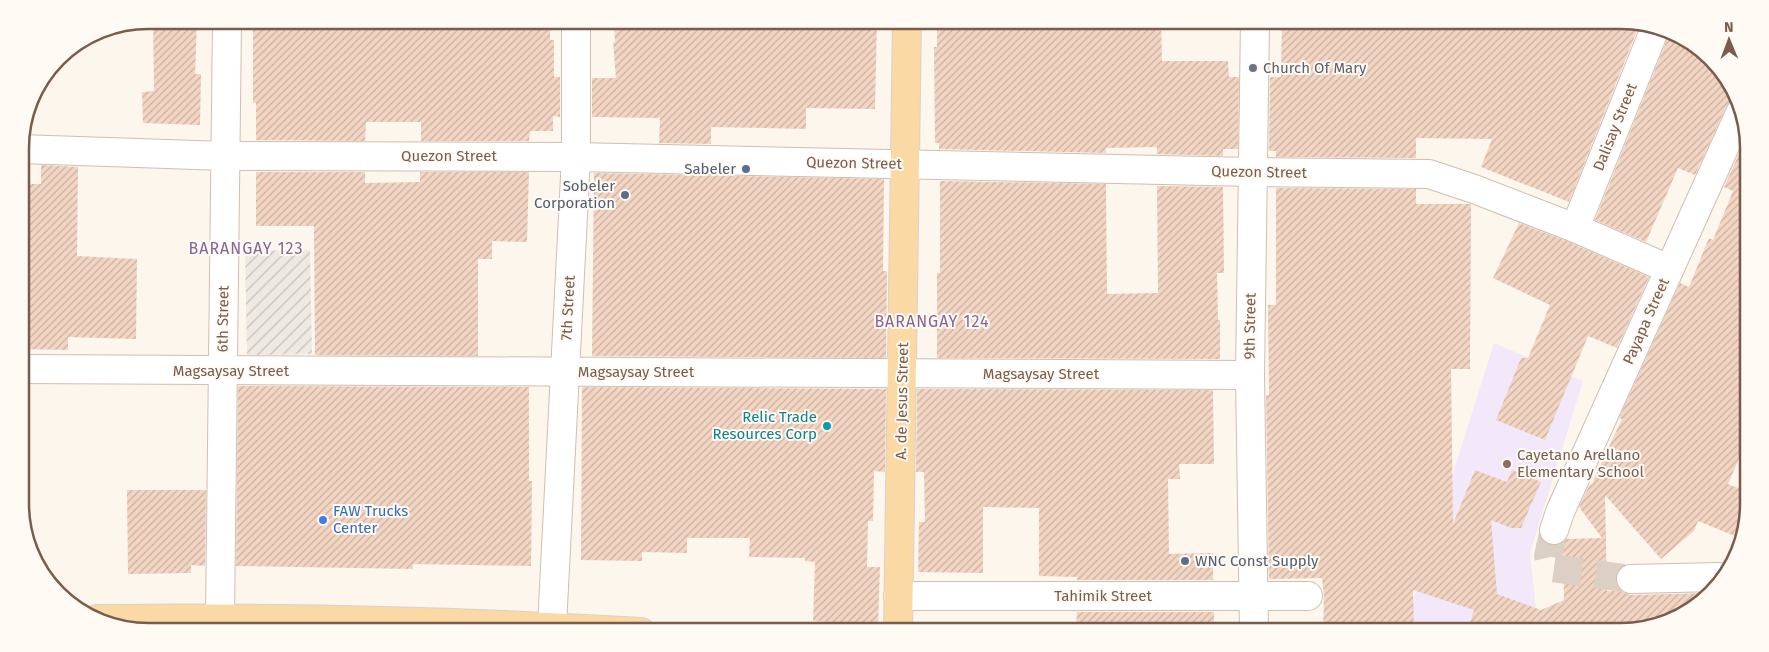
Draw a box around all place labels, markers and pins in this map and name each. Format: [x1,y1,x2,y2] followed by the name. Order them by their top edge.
[1263,59,1367,77] place label: Church Of Mary
[1247,62,1259,74] marker: Church Of Mary
[684,160,736,178] place label: Sabeler
[740,163,752,175] marker: Sabeler
[534,177,615,212] place label: Sobeler Corporation
[619,189,631,201] marker: Sobeler Corporation
[713,408,817,443] place label: Relic Trade Resources Corp
[821,420,833,432] marker: Relic Trade Resources Corp
[1517,446,1645,481] place label: Cayetano Arellano Elementary School
[1501,458,1513,470] marker: Cayetano Arellano Elementary School
[333,502,408,537] place label: FAW Trucks Center
[317,514,329,526] marker: FAW Trucks Center
[1195,552,1319,570] place label: WNC Const Supply
[1179,555,1191,567] marker: WNC Const Supply

